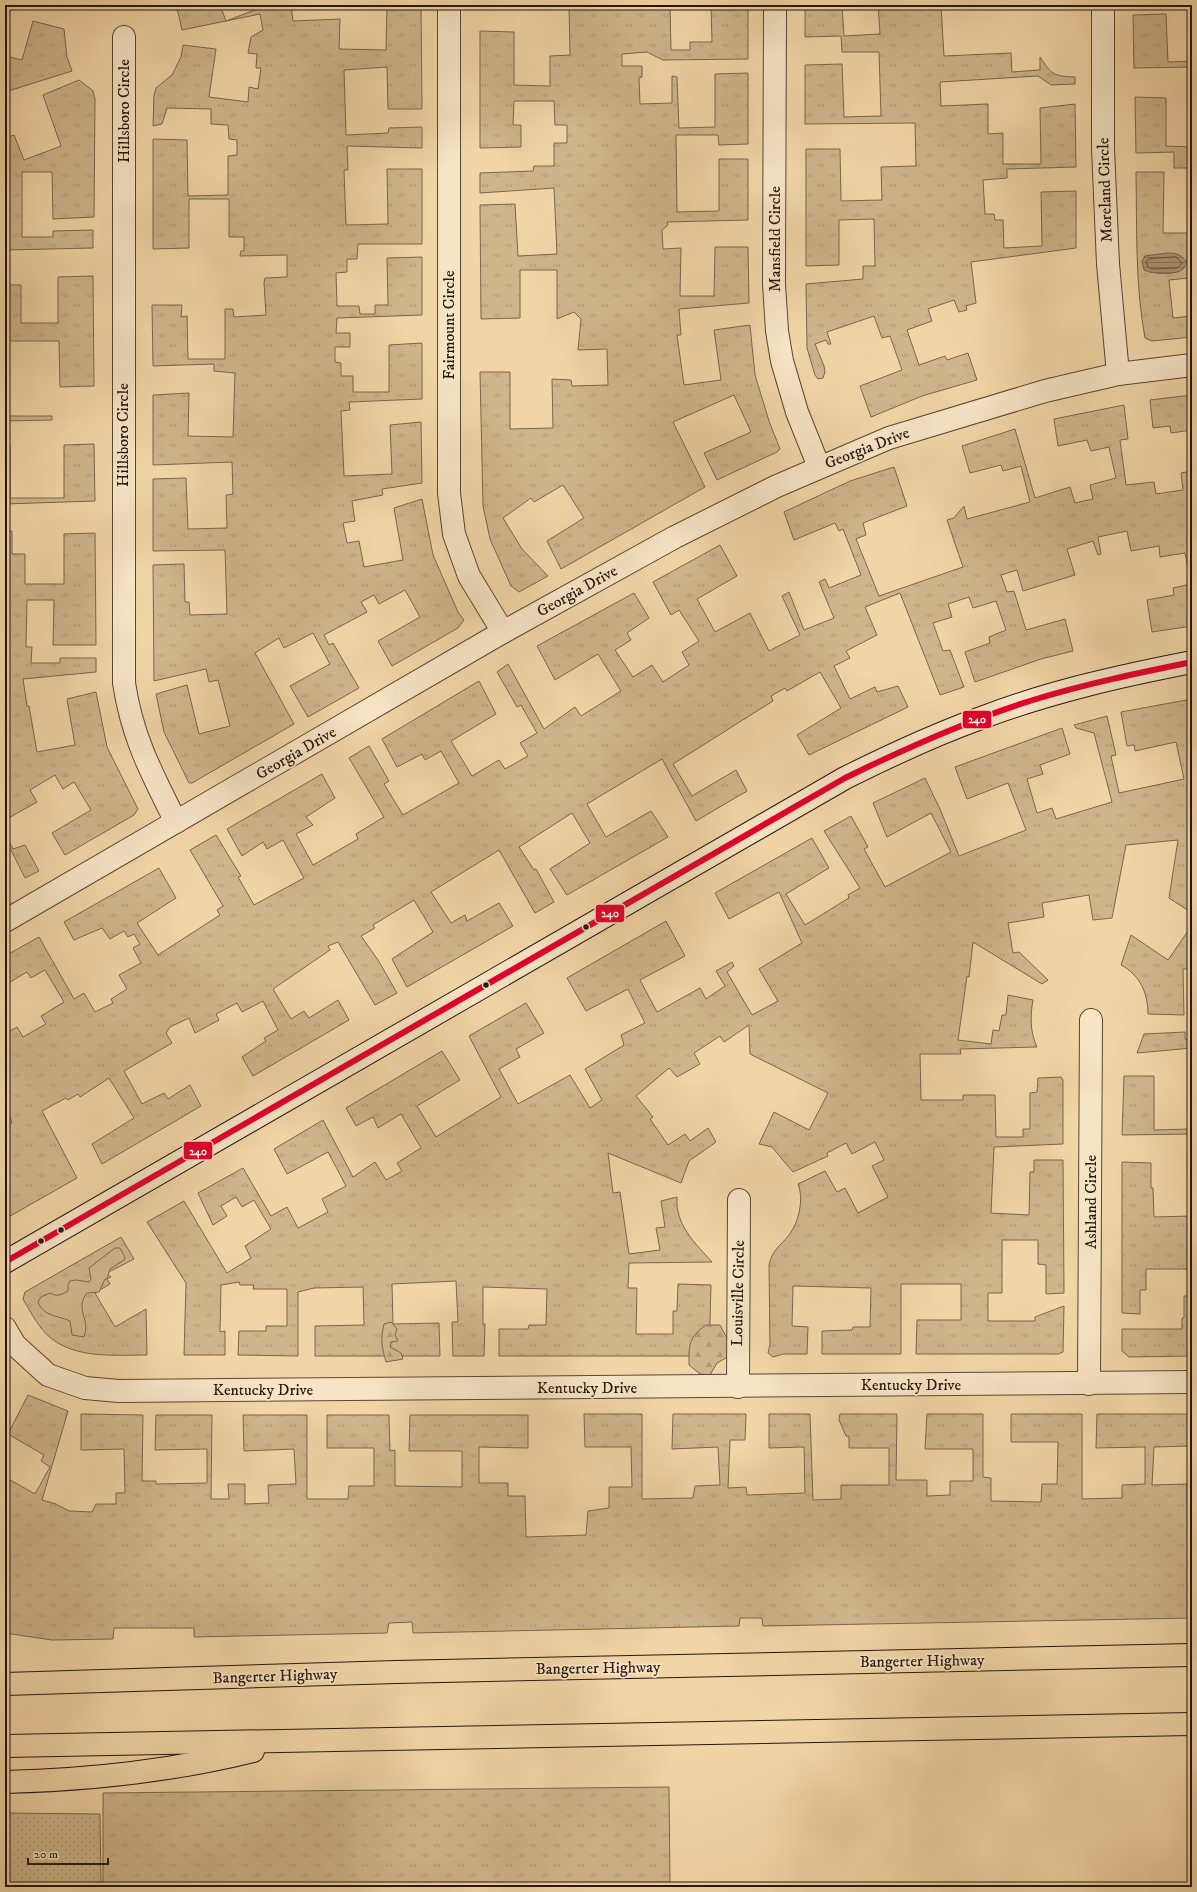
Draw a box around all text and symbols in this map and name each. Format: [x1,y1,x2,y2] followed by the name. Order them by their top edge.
[114,59,134,163] street label: Hillsboro Circle
[1093,137,1117,243] street label: Moreland Circle
[765,186,785,292] street label: Mansfield Circle
[439,270,459,380] street label: Fairmount Circle
[113,383,133,487] street label: Hillsboro Circle
[822,423,913,473] street label: Georgia Drive
[533,560,621,621] street label: Georgia Drive
[962,710,992,729] line badge: 240
[968,713,986,727] text: 240
[252,722,340,784] street label: Georgia Drive
[595,904,625,923] line badge: 240
[601,907,619,921] text: 240
[581,922,591,932] unlabelled marker
[481,980,491,990] unlabelled marker
[183,1141,213,1160] line badge: 240
[189,1145,207,1159] text: 240
[1081,1155,1101,1249] street label: Ashland Circle
[56,1225,66,1235] unlabelled marker
[36,1236,46,1246] unlabelled marker
[727,1239,749,1346] street label: Louisville Circle
[861,1375,962,1395] street label: Kentucky Drive
[537,1378,638,1398] street label: Kentucky Drive
[213,1380,314,1400] street label: Kentucky Drive
[859,1650,985,1672] street label: Bangerter Highway
[535,1657,661,1679] street label: Bangerter Highway
[212,1664,338,1688] street label: Bangerter Highway
[28,1840,108,1866] scale bar
[34,1847,58,1862] text: 20 m

